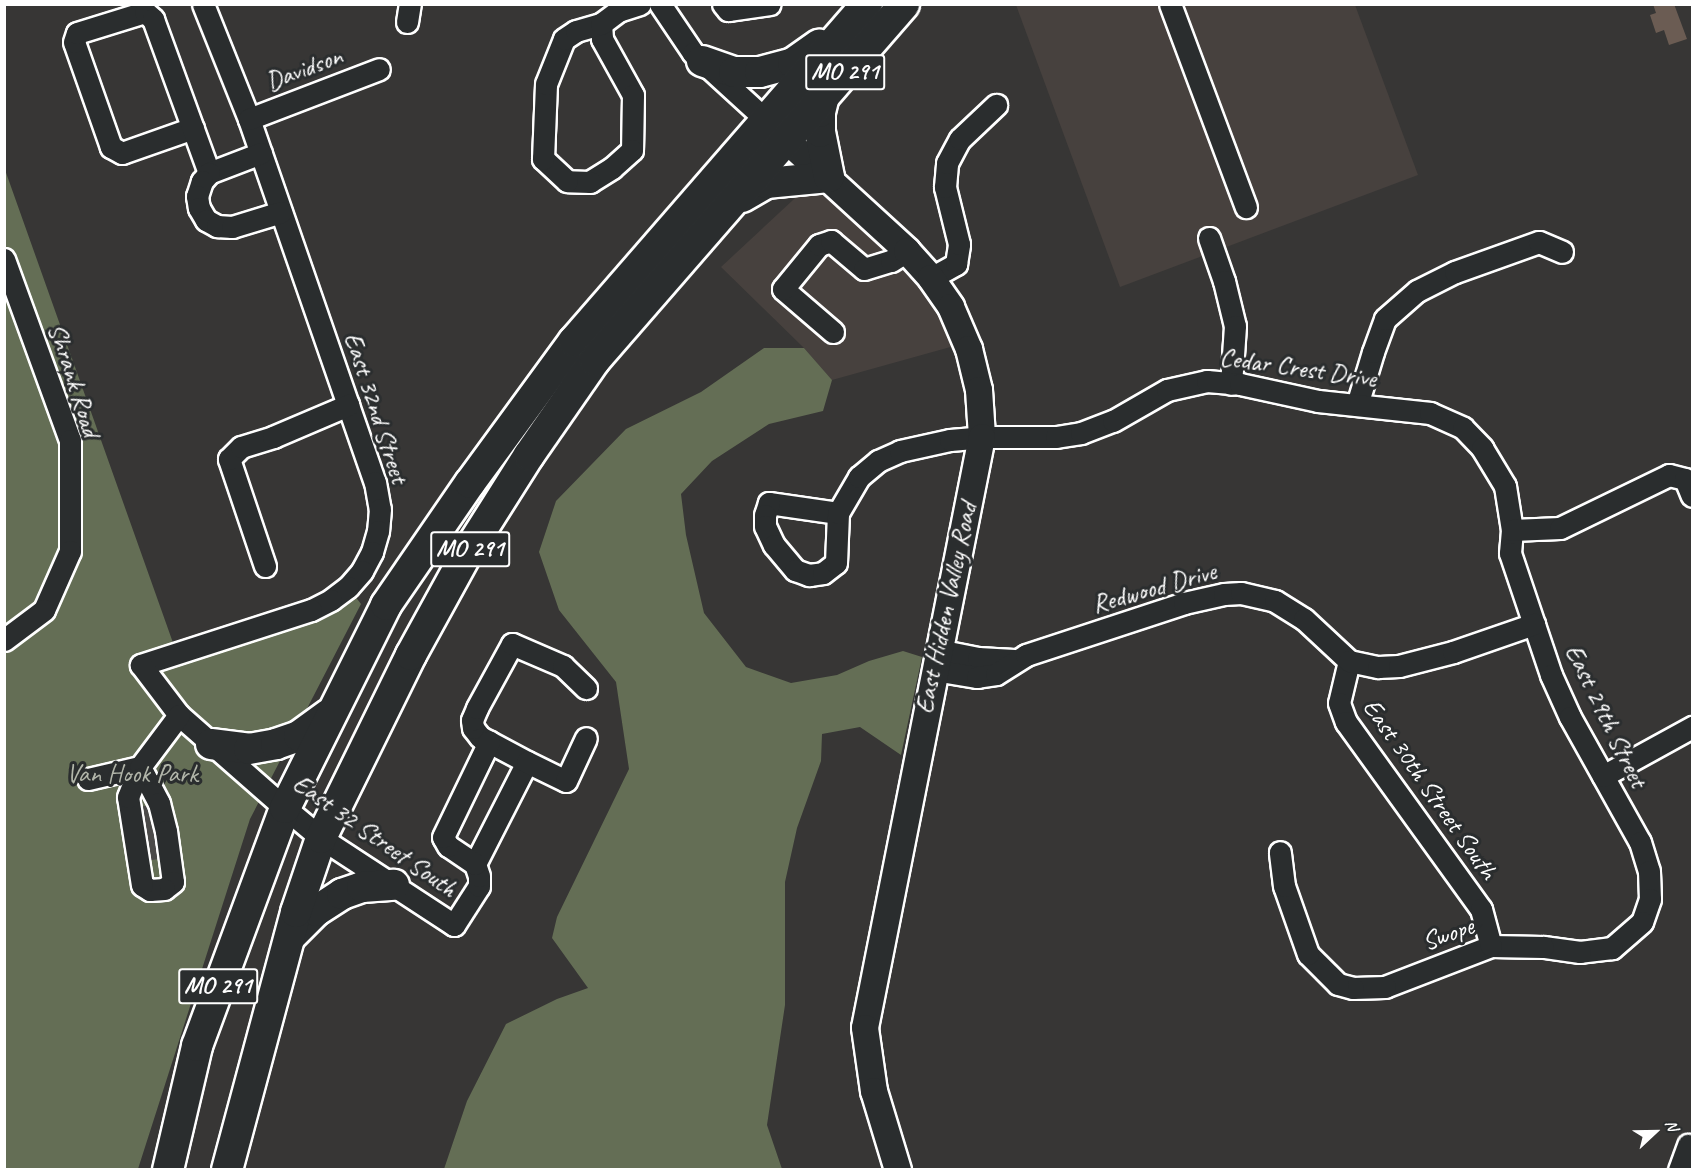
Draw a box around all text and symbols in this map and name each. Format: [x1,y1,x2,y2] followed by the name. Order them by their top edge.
[261,40,347,98] street label: Davidson
[804,51,886,93] road number: MO 291
[41,320,107,440] street label: Shrank Road
[337,328,415,488] street label: East 32nd Street
[1218,342,1378,394] street label: Cedar Crest Drive
[908,500,984,716] street label: East Hidden Valley Road
[430,528,510,570] road number: MO 291
[1088,555,1220,621] street label: Redwood Drive
[1558,639,1654,793] street label: East 29th Street
[1356,693,1504,885] street label: East 30th Street South
[67,758,197,790] park label: Van Hook Park
[287,768,463,904] street label: East 32 Street South
[1418,910,1478,958] street label: Swope
[178,965,258,1007] road number: MO 291
[1625,1102,1685,1162] north arrow
[1661,1117,1683,1134] text: N

